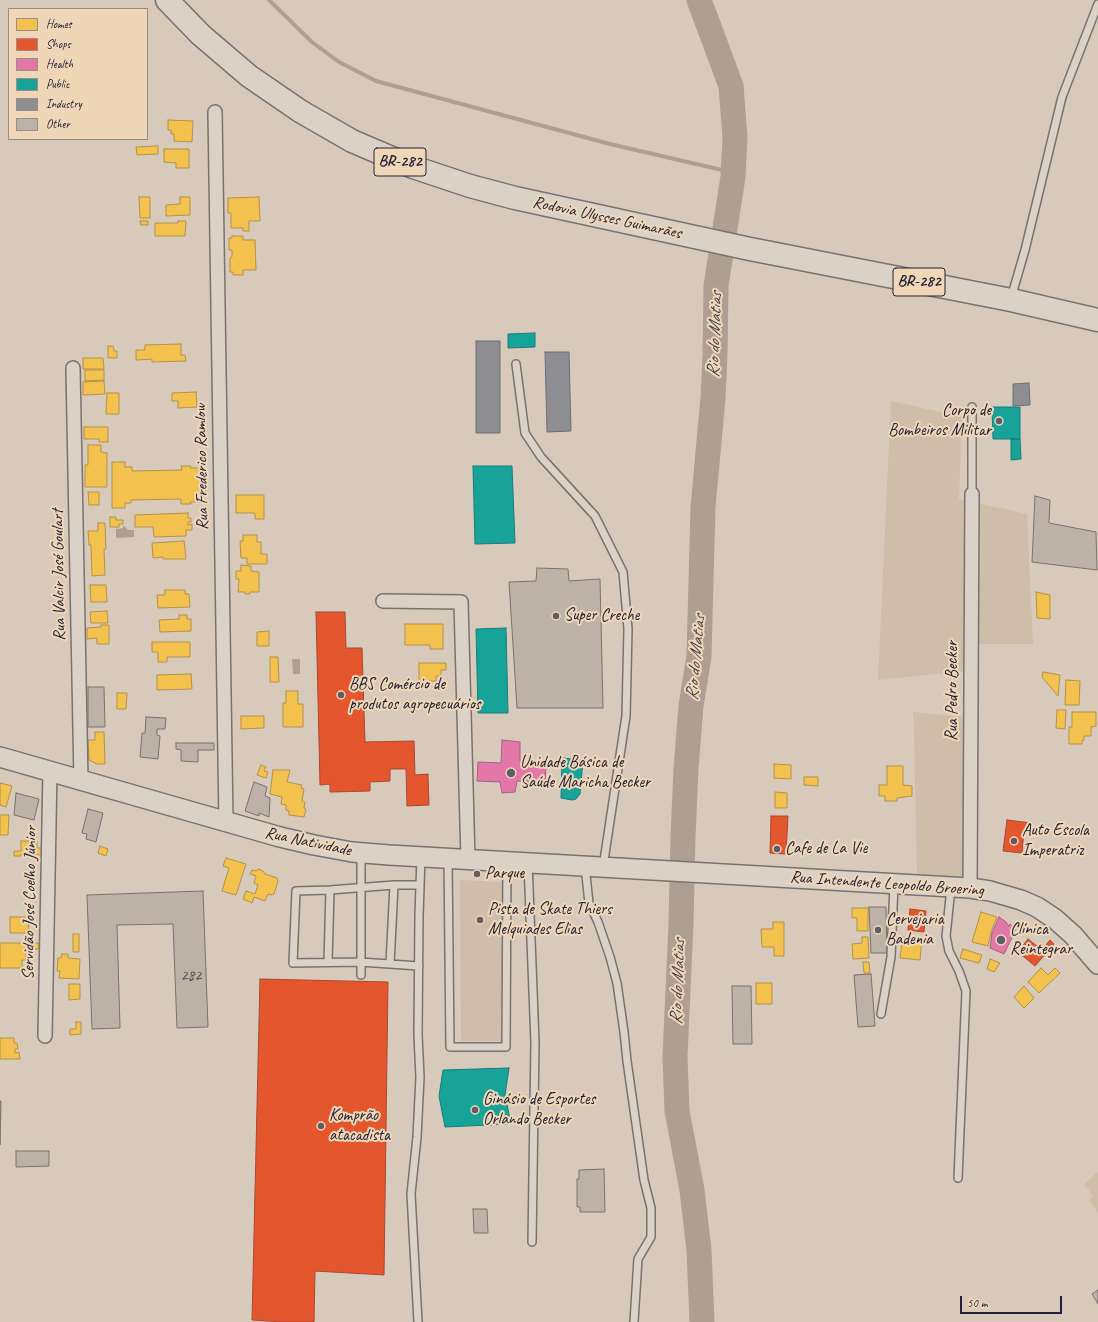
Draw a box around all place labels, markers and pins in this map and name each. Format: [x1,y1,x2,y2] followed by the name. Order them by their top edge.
[888,401,991,441] place label: Corpo de Bombeiros Militar
[994,416,1004,426] marker: Corpo de Bombeiros Militar
[564,606,639,626] place label: Super Creche
[551,611,561,621] marker: Super Creche
[349,675,481,715] place label: BBS Comércio de produtos agropecuários
[336,690,346,700] marker: BBS Comércio de produtos agropecuários
[520,753,650,793] place label: Unidade Básica de Saúde Maricha Becker
[505,767,517,779] marker: Unidade Básica de Saúde Maricha Becker
[1022,821,1089,861] place label: Auto Escola Imperatriz
[1009,836,1019,846] marker: Auto Escola Imperatriz
[785,839,867,859] place label: Cafe de La Vie
[772,844,782,854] marker: Cafe de La Vie
[485,864,524,884] place label: Parque
[472,869,482,879] marker: Parque
[488,900,612,940] place label: Pista de Skate Thiers Melquiades Elias
[886,910,943,950] place label: Cervejaria Badenia
[475,915,485,925] marker: Pista de Skate Thiers Melquiades Elias
[1010,920,1072,960] place label: Clínica Reintegrar
[873,925,883,935] marker: Cervejaria Badenia
[995,934,1007,946] marker: Clínica Reintegrar
[483,1090,595,1130] place label: Ginásio de Esportes Orlando Becker
[470,1105,480,1115] marker: Ginásio de Esportes Orlando Becker
[329,1106,390,1146] place label: Komprão atacadista
[316,1121,326,1131] marker: Komprão atacadista

